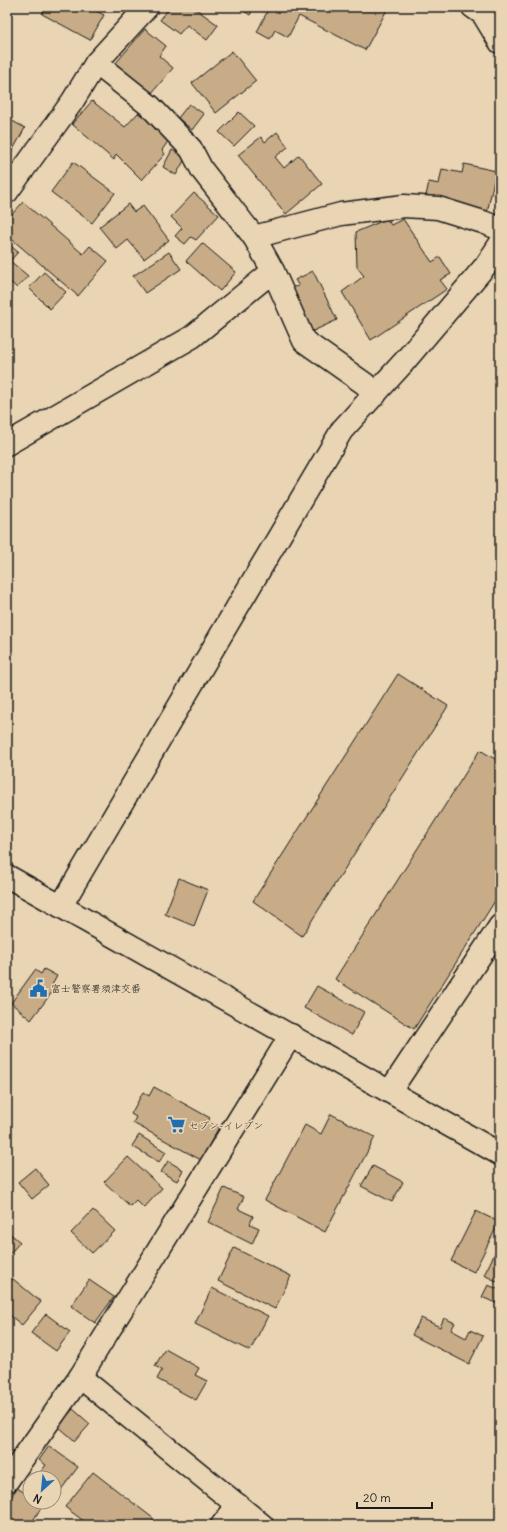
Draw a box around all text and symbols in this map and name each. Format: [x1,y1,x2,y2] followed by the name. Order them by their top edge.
[28,978,48,998] public building icon: 富士警察署須津交番
[51,982,141,995] place label: 富士警察署須津交番
[166,1115,186,1135] supermarket icon: セブン-イレブン
[189,1119,263,1132] place label: セブン-イレブン
[22,1470,62,1510] north arrow
[357,1484,432,1510] scale bar
[363,1490,391,1505] text: 20 m
[31,1491,44,1507] text: N

